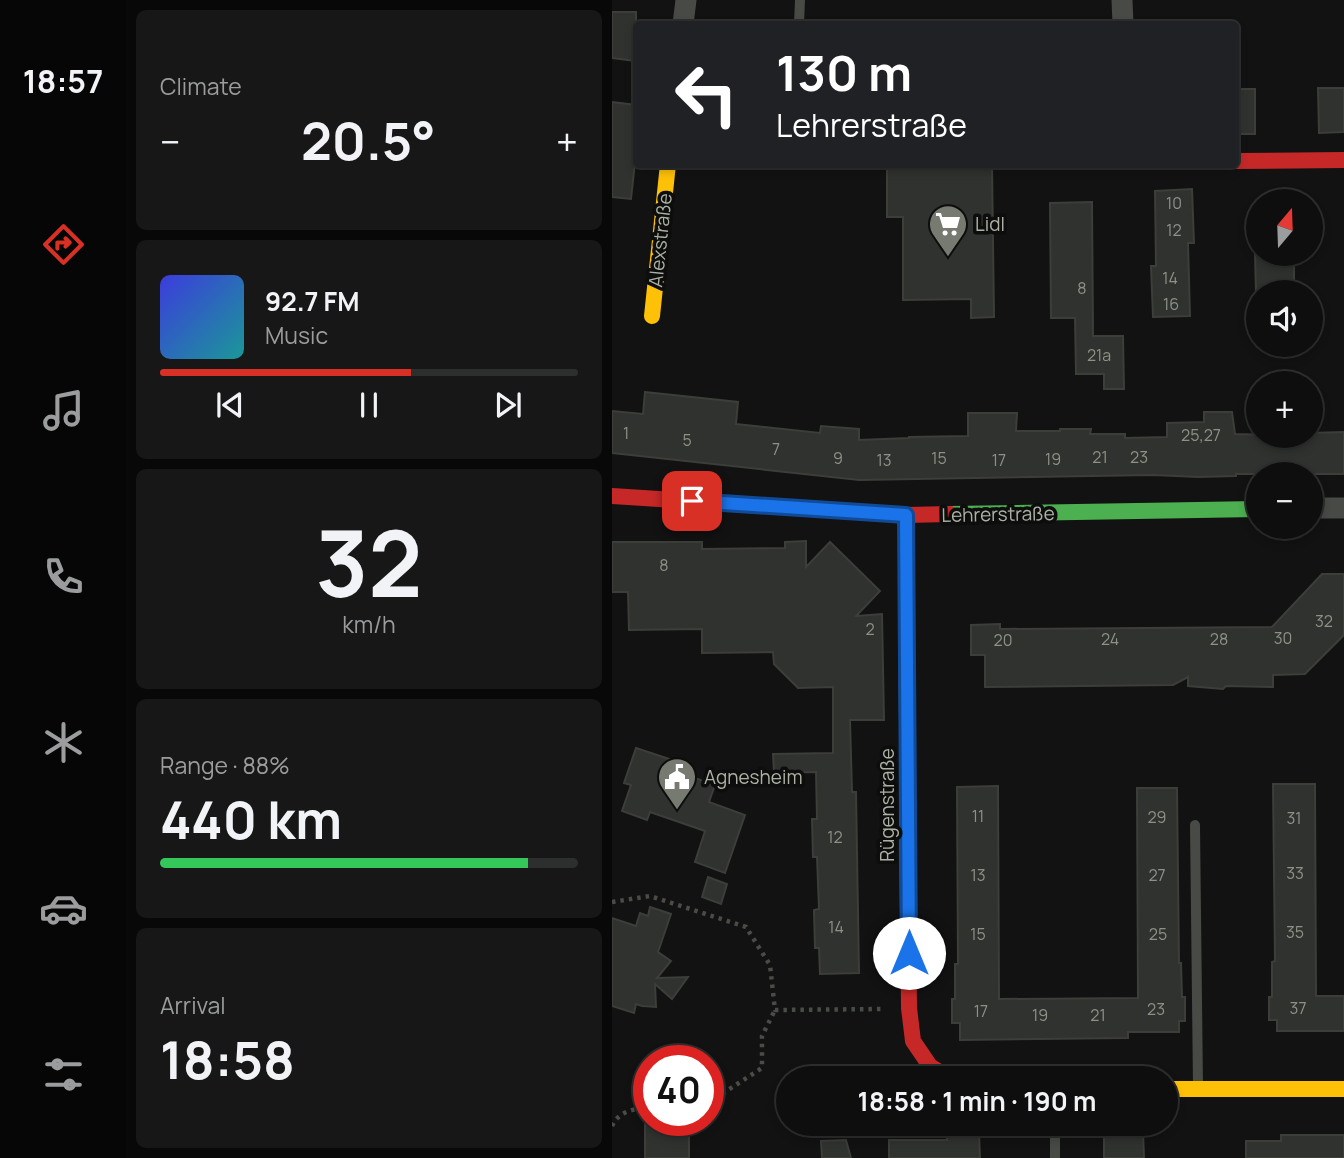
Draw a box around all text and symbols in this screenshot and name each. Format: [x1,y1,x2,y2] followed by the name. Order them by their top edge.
[776,39,912,106] text: 130 m
[661,49,752,140] icon: left
[23,59,103,103] text: 18:57
[160,70,242,102] text: Climate
[776,103,967,147] text: Lehrerstraße
[301,105,436,176] text: 20.5°
[160,115,181,167] text: −
[556,115,578,167] text: +
[1246,189,1322,266] north arrow
[1246,189,1323,539] map controls
[642,192,678,288] street label: Alexstraße
[1166,192,1182,214] house number: 10
[927,203,969,258] supermarket icon: Lidl
[975,211,1005,237] place label: Lidl
[1166,219,1182,241] house number: 12
[39,220,88,269] icon: directions
[1162,267,1178,289] house number: 14
[1077,277,1087,299] house number: 8
[1246,280,1323,357] button: sound
[265,283,359,319] text: 92.7 FM
[1163,293,1179,315] house number: 16
[265,319,328,351] text: Music
[1087,344,1111,366] house number: 21a
[1246,371,1323,448] button: +
[39,386,88,435] icon: music
[211,386,249,424] icon: previous
[350,386,388,424] icon: pause
[489,386,527,424] icon: next
[623,422,629,444] house number: 1
[1181,424,1221,446] house number: 25,27
[682,429,692,451] house number: 5
[772,438,780,460] house number: 7
[1092,446,1108,468] house number: 21
[1130,446,1148,468] house number: 23
[833,447,843,469] house number: 9
[931,447,947,469] house number: 15
[1045,448,1061,470] house number: 19
[876,449,892,471] house number: 13
[992,449,1006,471] house number: 17
[1246,462,1323,539] button: −
[662,471,722,531] pin
[673,482,711,520] icon: arrive
[315,500,423,624] text: 32
[941,500,1055,528] street label: Lehrerstraße
[39,552,88,601] icon: phone
[659,554,669,576] house number: 8
[342,608,396,640] text: km/h
[1315,610,1333,632] house number: 32
[865,618,875,640] house number: 2
[1274,627,1292,649] house number: 30
[1101,628,1119,650] house number: 24
[1210,628,1228,650] house number: 28
[994,629,1012,651] house number: 20
[39,718,88,767] icon: climate
[874,748,900,862] street label: Rügenstraße
[160,749,290,781] text: Range · 88%
[656,756,698,811] public building icon: Agnesheim
[704,764,803,790] place label: Agnesheim
[160,784,342,855] text: 440 km
[972,805,984,827] house number: 11
[1147,806,1167,828] house number: 29
[1286,807,1302,829] house number: 31
[827,826,843,848] house number: 12
[1286,862,1304,884] house number: 33
[970,864,986,886] house number: 13
[1148,864,1166,886] house number: 27
[39,884,88,933] icon: car
[828,916,844,938] house number: 14
[872,916,946,990] position arrow
[1286,921,1304,943] house number: 35
[970,923,986,945] house number: 15
[1149,923,1167,945] house number: 25
[160,989,226,1021] text: Arrival
[1290,997,1306,1019] house number: 37
[1147,998,1165,1020] house number: 23
[974,1000,988,1022] house number: 17
[1032,1004,1048,1026] house number: 19
[1090,1004,1106,1026] house number: 21
[160,1024,295,1095] text: 18:58
[633,1045,724,1136] speed limit sign: 40
[39,1050,88,1099] icon: filters
[858,1083,1096,1119] text: 18:58 · 1 min · 190 m

